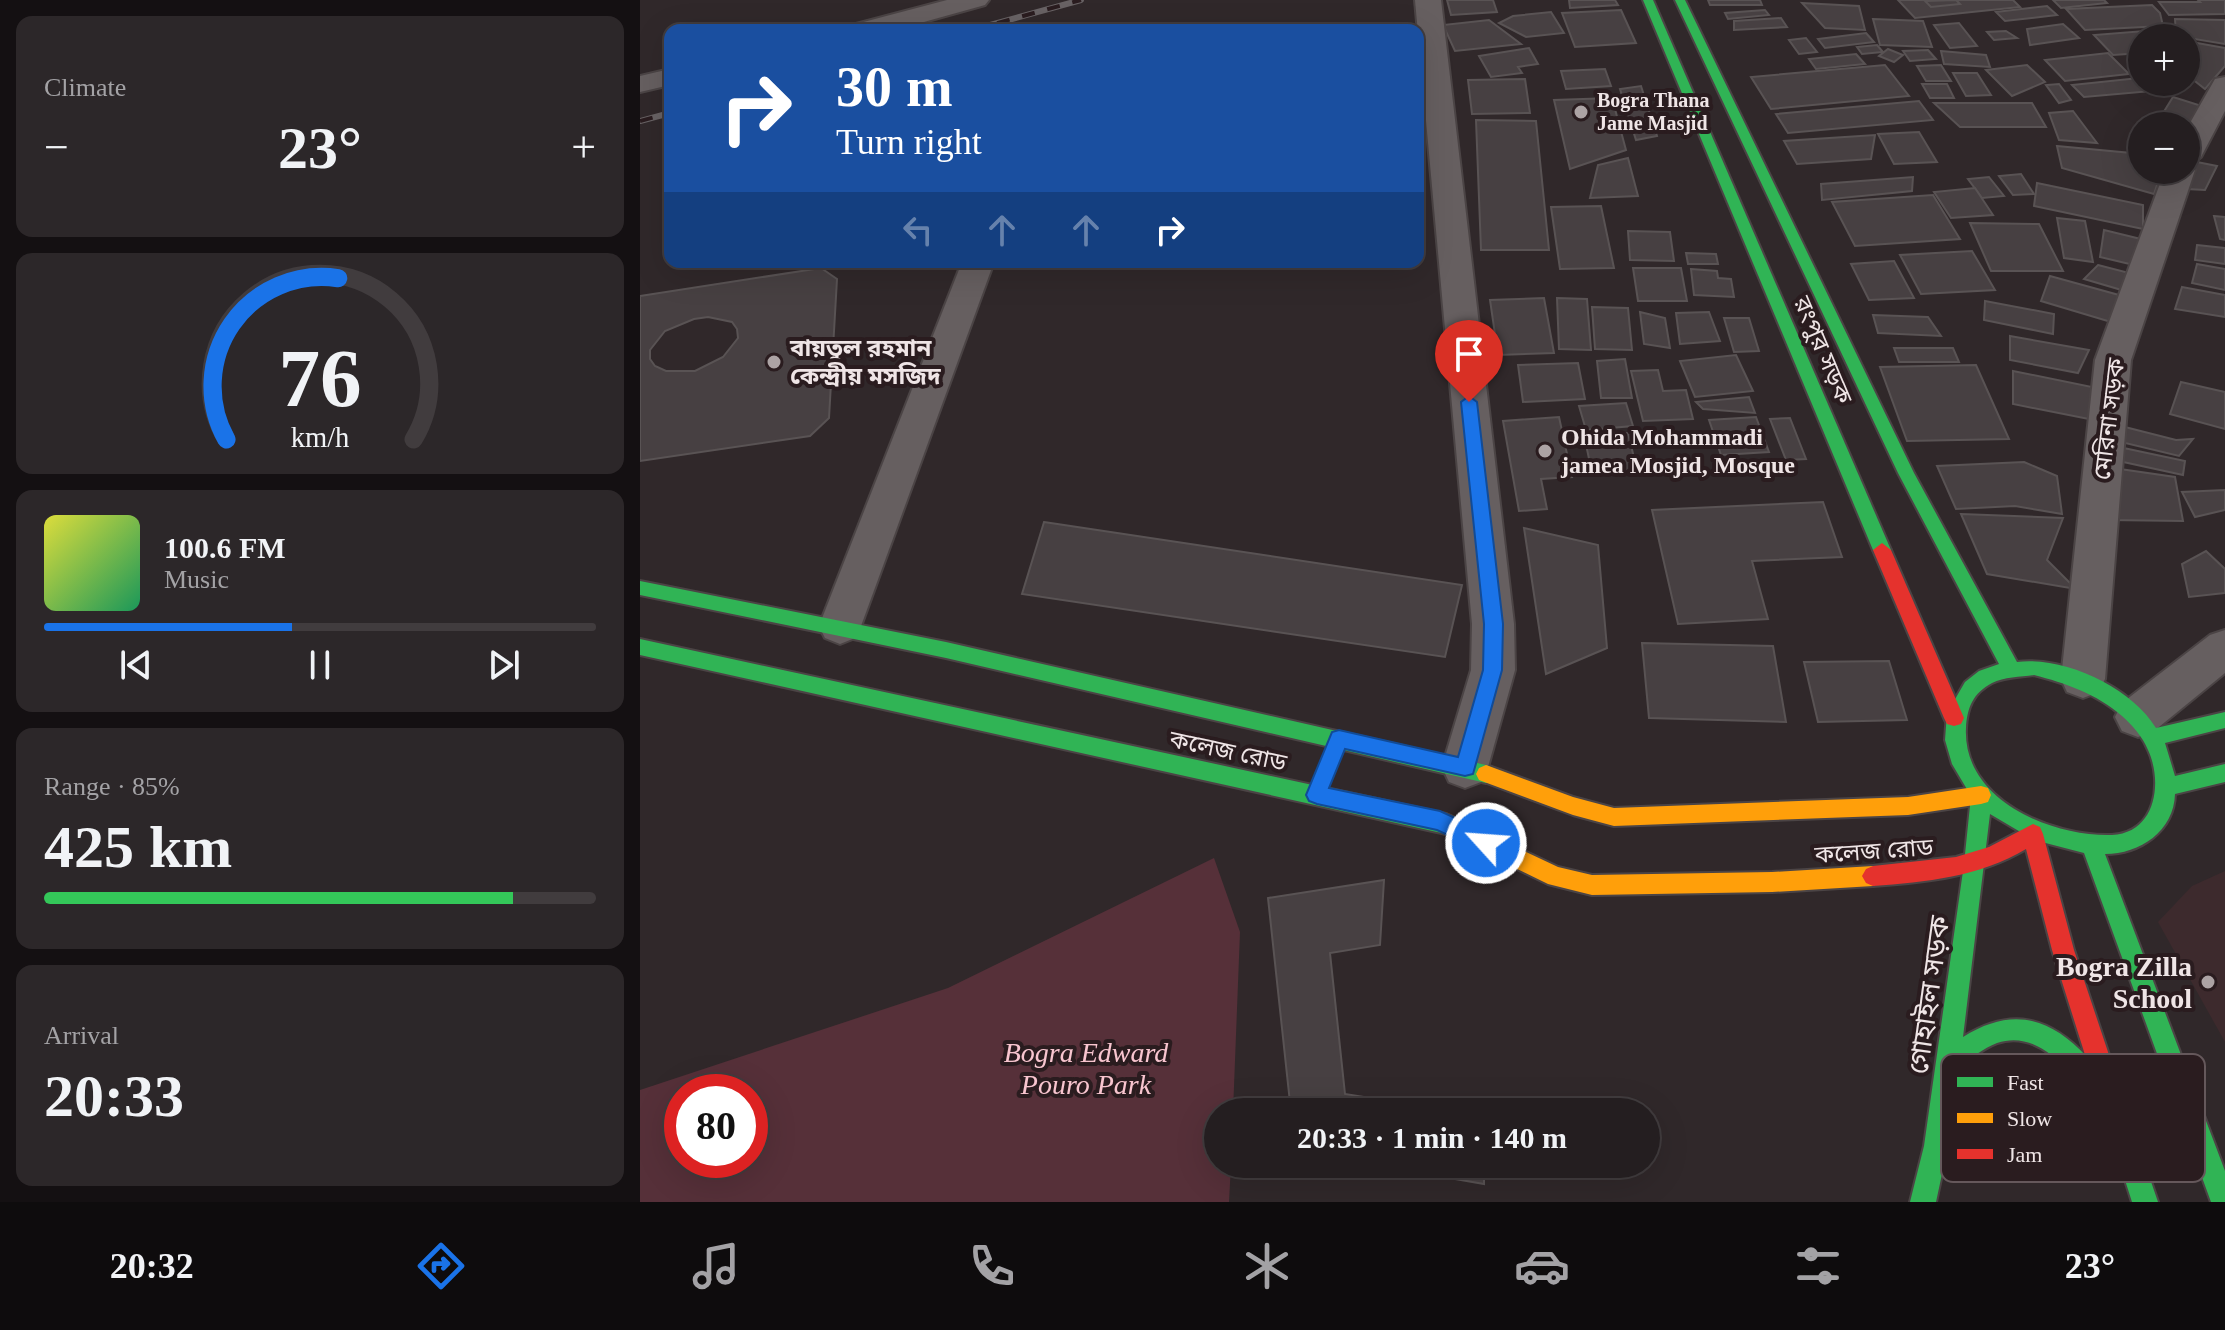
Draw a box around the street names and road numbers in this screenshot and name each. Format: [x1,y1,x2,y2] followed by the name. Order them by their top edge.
[1788,292,1857,408] street label: রংপুর সড়ক
[2088,356,2129,481] street label: মেরিনা সড়ক
[1166,726,1290,776] street label: কলেজ রোড
[1813,834,1935,868] street label: কলেজ রোড
[1902,913,1955,1076] street label: গোহাইল সড়ক

